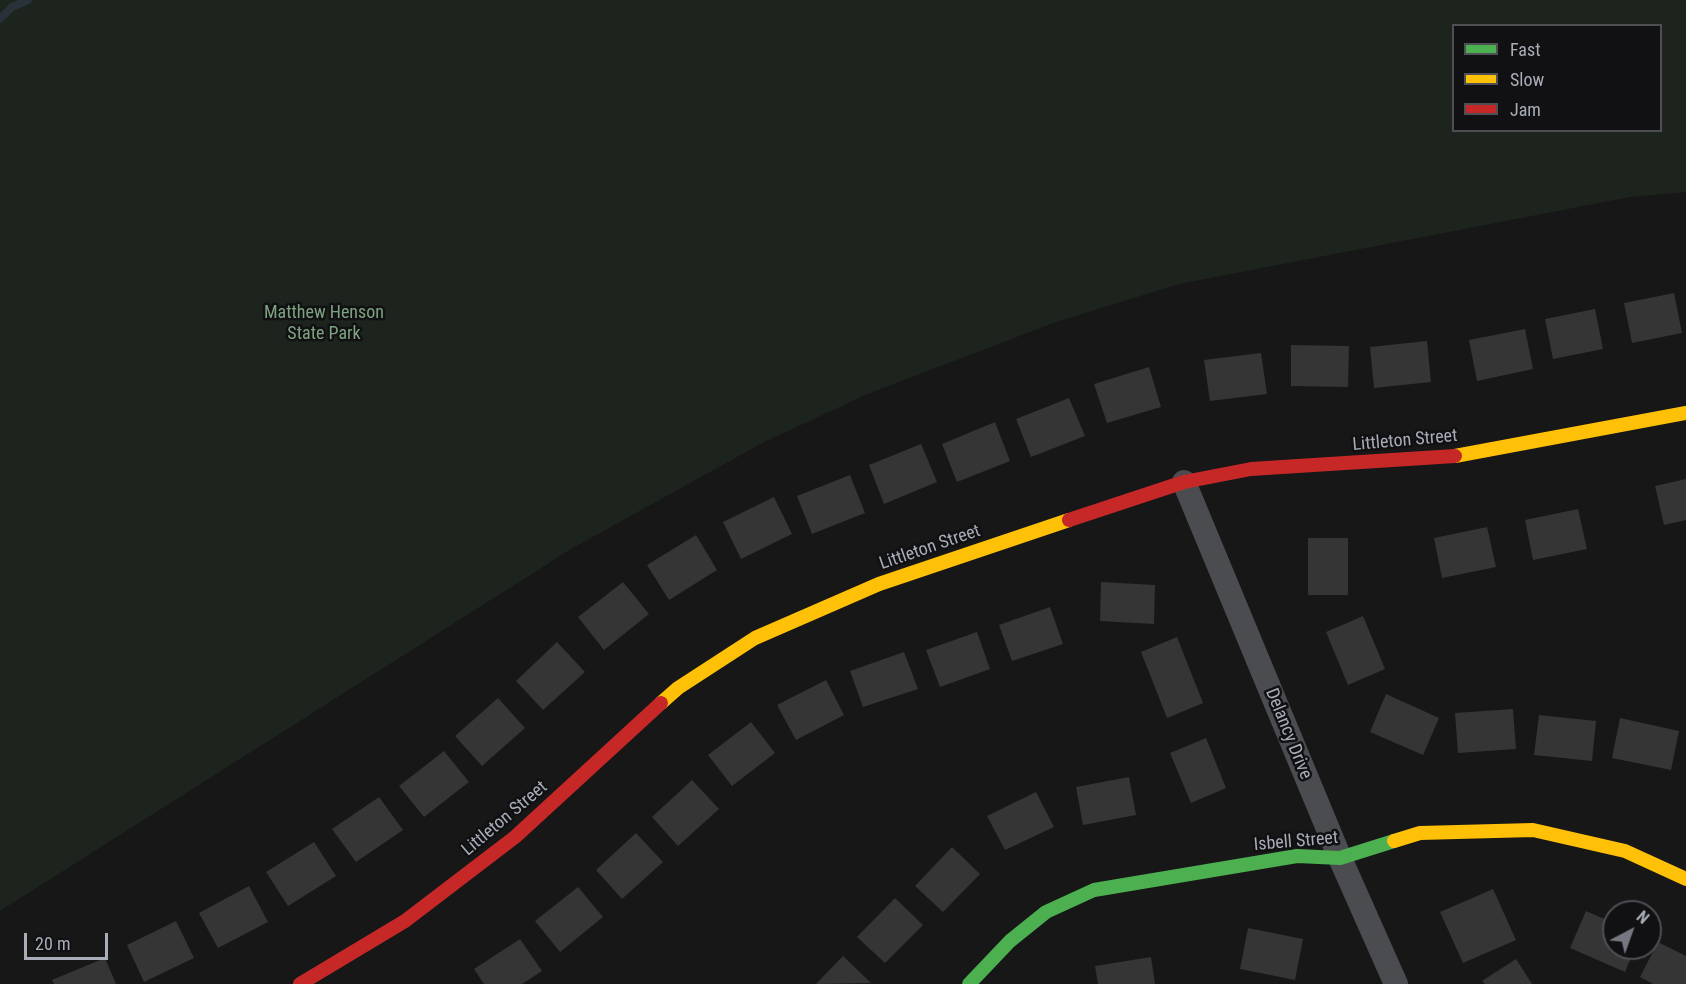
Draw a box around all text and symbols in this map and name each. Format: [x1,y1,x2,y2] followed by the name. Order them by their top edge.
[1452,24,1662,132] legend
[1510,39,1541,60] text: Fast
[1510,69,1544,90] text: Slow
[1510,99,1541,120] text: Jam
[264,302,384,344] park label: Matthew Henson State Park
[1352,426,1458,456] street label: Littleton Street
[877,521,983,575] street label: Littleton Street
[1260,685,1316,783] street label: Delancy Drive
[458,777,552,861] street label: Littleton Street
[1253,828,1339,856] street label: Isbell Street
[1602,900,1662,960] north arrow
[1633,907,1653,928] text: N
[27,921,111,959] scale bar
[35,933,70,954] text: 20 m

